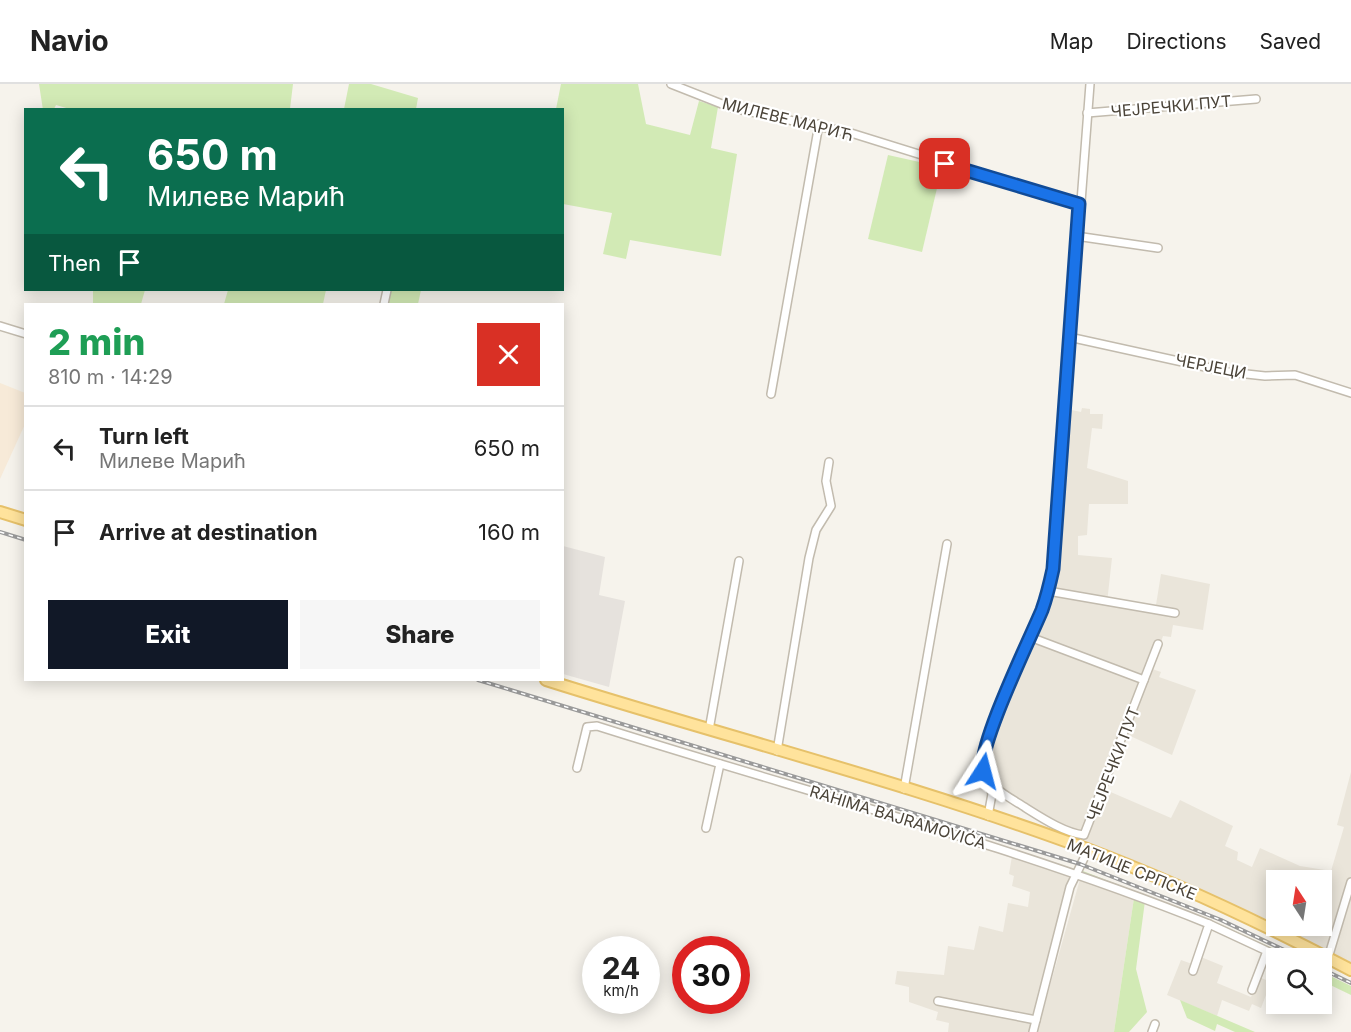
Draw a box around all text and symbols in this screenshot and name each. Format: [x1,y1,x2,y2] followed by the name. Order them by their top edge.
[30,24,109,58] text: Navio
[1050,29,1093,54] text: Map
[1126,29,1227,54] text: Directions
[1260,29,1321,54] text: Saved
[1110,91,1232,121] street label: ЧЕЈРЕЧКИ ПУТ
[720,93,856,145] street label: МИЛЕВЕ МAРИЋ
[147,129,278,180] text: 650 m
[48,132,126,210] icon: left
[919,138,970,189] pin
[928,147,961,180] icon: arrive
[147,180,345,213] text: Милеве Мaрић
[113,246,146,279] icon: arrive
[48,250,101,276] text: Then
[48,320,145,364] text: 2 min
[477,323,540,386] button: close
[1174,349,1248,383] street label: ЧЕРЈЕЦИ
[48,365,173,389] text: 810 m · 14:29
[99,423,189,449] text: Turn left
[48,432,81,465] icon: left
[474,435,540,461] text: 650 m
[99,449,246,473] text: Милеве Мaрић
[48,516,81,549] icon: arrive
[99,519,318,545] text: Arrive at destination
[478,519,540,545] text: 160 m
[48,600,288,669] button: Exit
[300,600,540,669] button: Share
[1082,704,1144,824] street label: ЧЕЈРЕЧКИ ПУТ
[951,739,1015,803] position arrow
[807,781,989,853] street label: RAHIMA BAJRAMOVIĆA
[1064,834,1200,904] street label: МАТИЦЕ СРПСКЕ
[1266,870,1332,936] north arrow
[1266,870,1332,1014] map controls
[672,936,750,1014] speed limit sign: 30
[1266,948,1332,1014] button: search
[602,950,640,986] text: 24
[603,981,639,1000] text: km/h

